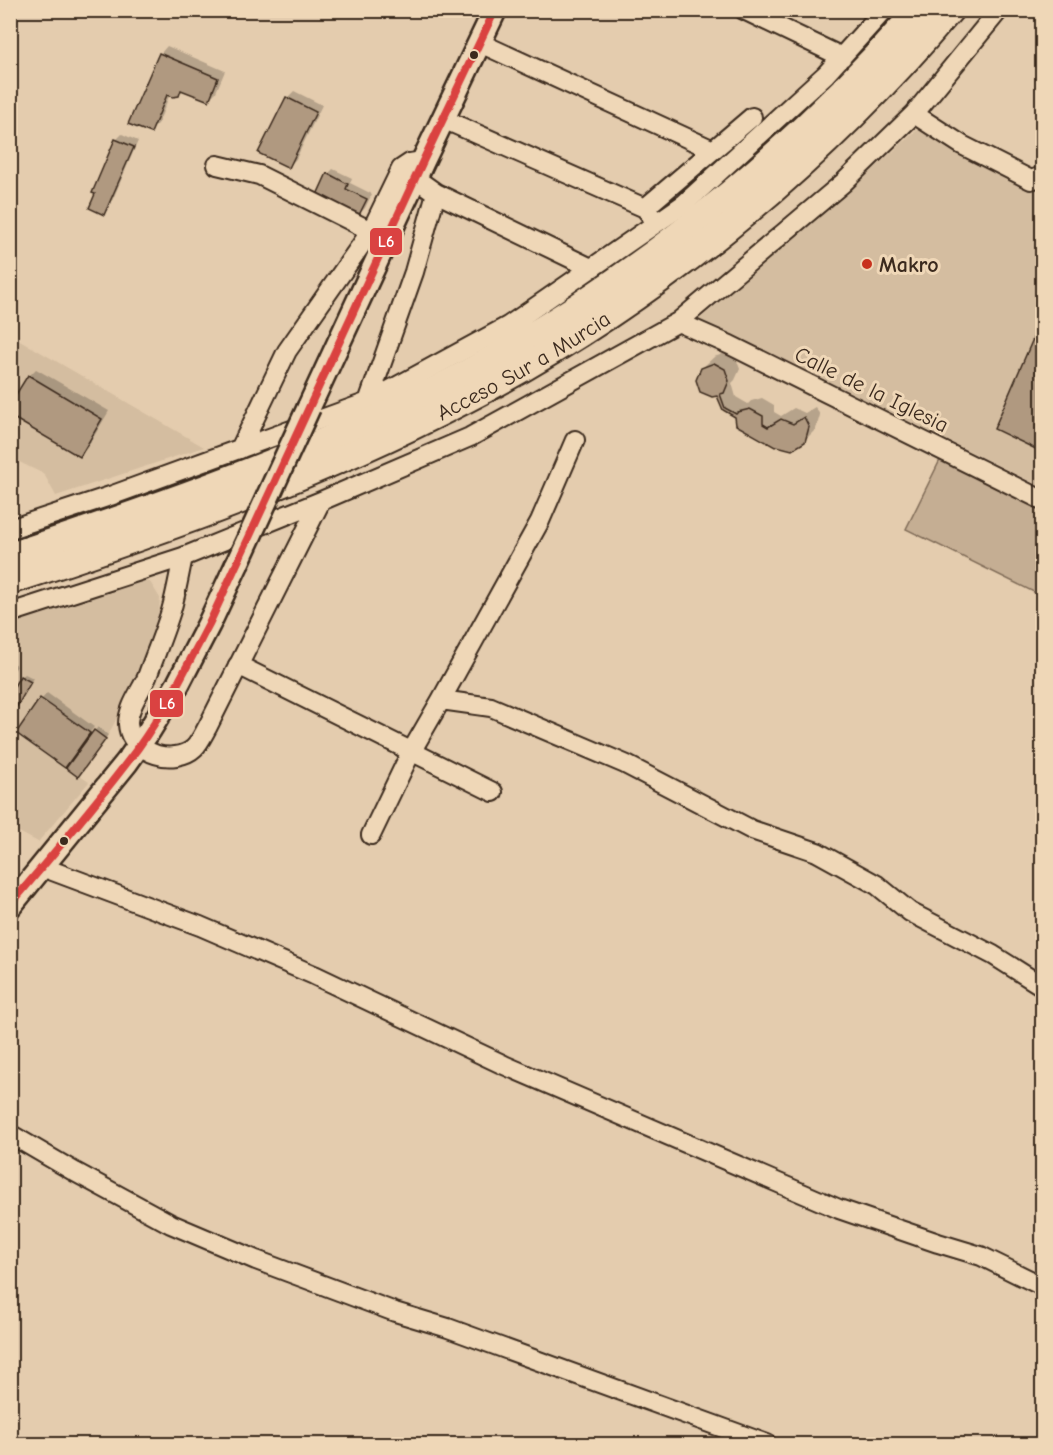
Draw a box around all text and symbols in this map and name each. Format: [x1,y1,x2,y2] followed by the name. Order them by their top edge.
[468,49,480,61] unlabelled marker
[369,227,403,256] line badge: L6
[378,233,394,251] text: L6
[879,252,939,278] place label: Makro
[860,257,874,271] marker: Makro
[433,306,615,426] street label: Acceso Sur a Murcia
[790,341,953,438] street label: Calle de la Iglesia
[149,689,184,718] line badge: L6
[159,695,175,713] text: L6
[58,835,70,847] unlabelled marker

